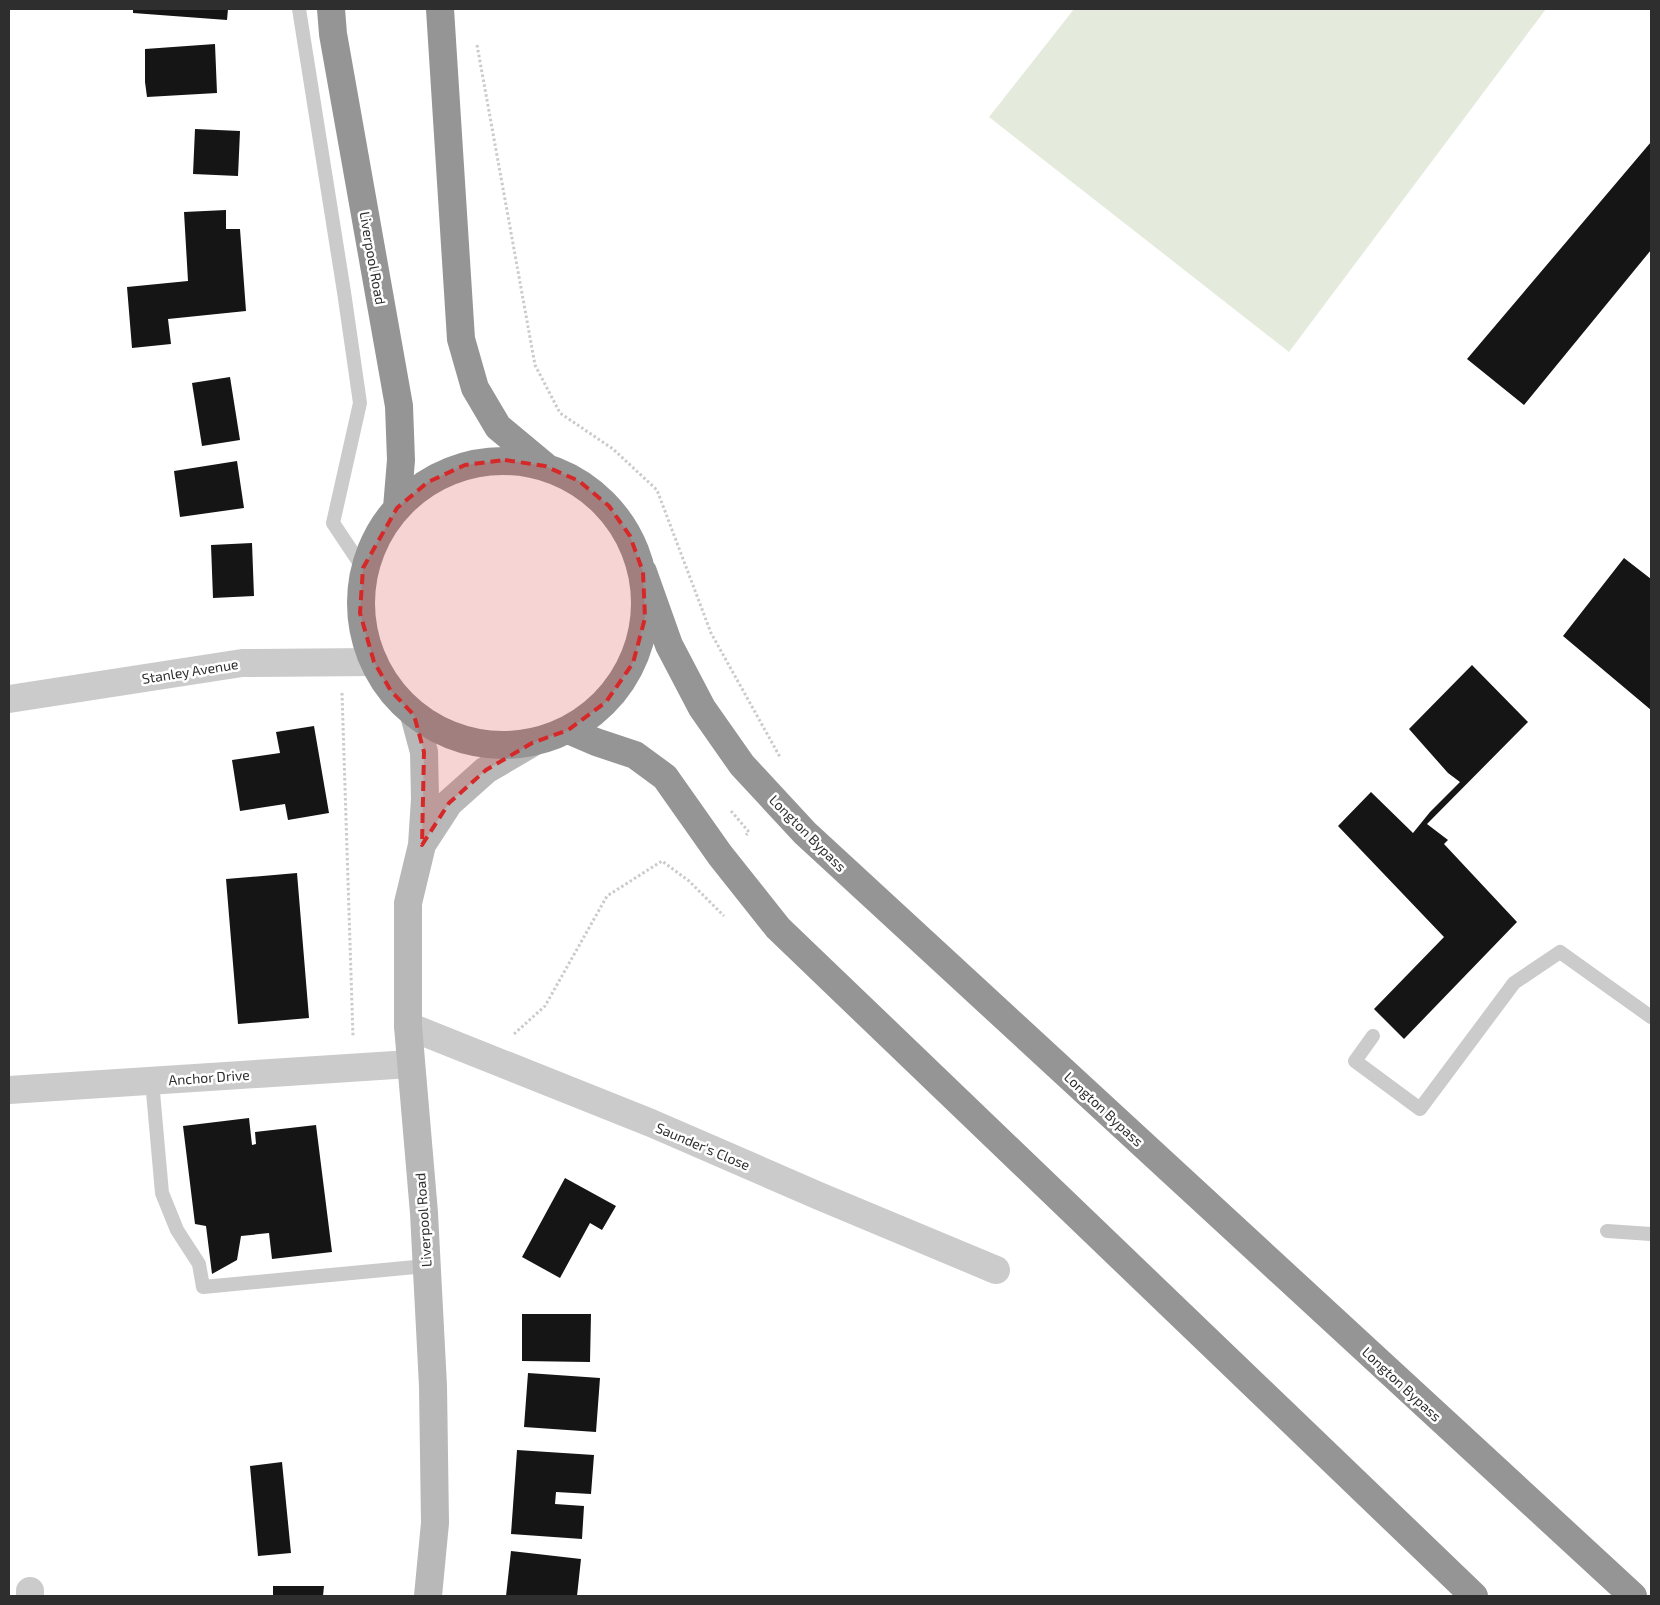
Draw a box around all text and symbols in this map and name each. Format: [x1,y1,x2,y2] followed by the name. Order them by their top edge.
[356,210,390,306] street label: Liverpool Road
[141,655,239,687] street label: Stanley Avenue
[766,791,850,875] street label: Longton Bypass
[168,1066,250,1088] street label: Anchor Drive
[1061,1068,1147,1150] street label: Longton Bypass
[653,1119,753,1173] street label: Saunder's Close
[411,1172,435,1268] street label: Liverpool Road
[1359,1343,1445,1425] street label: Longton Bypass

